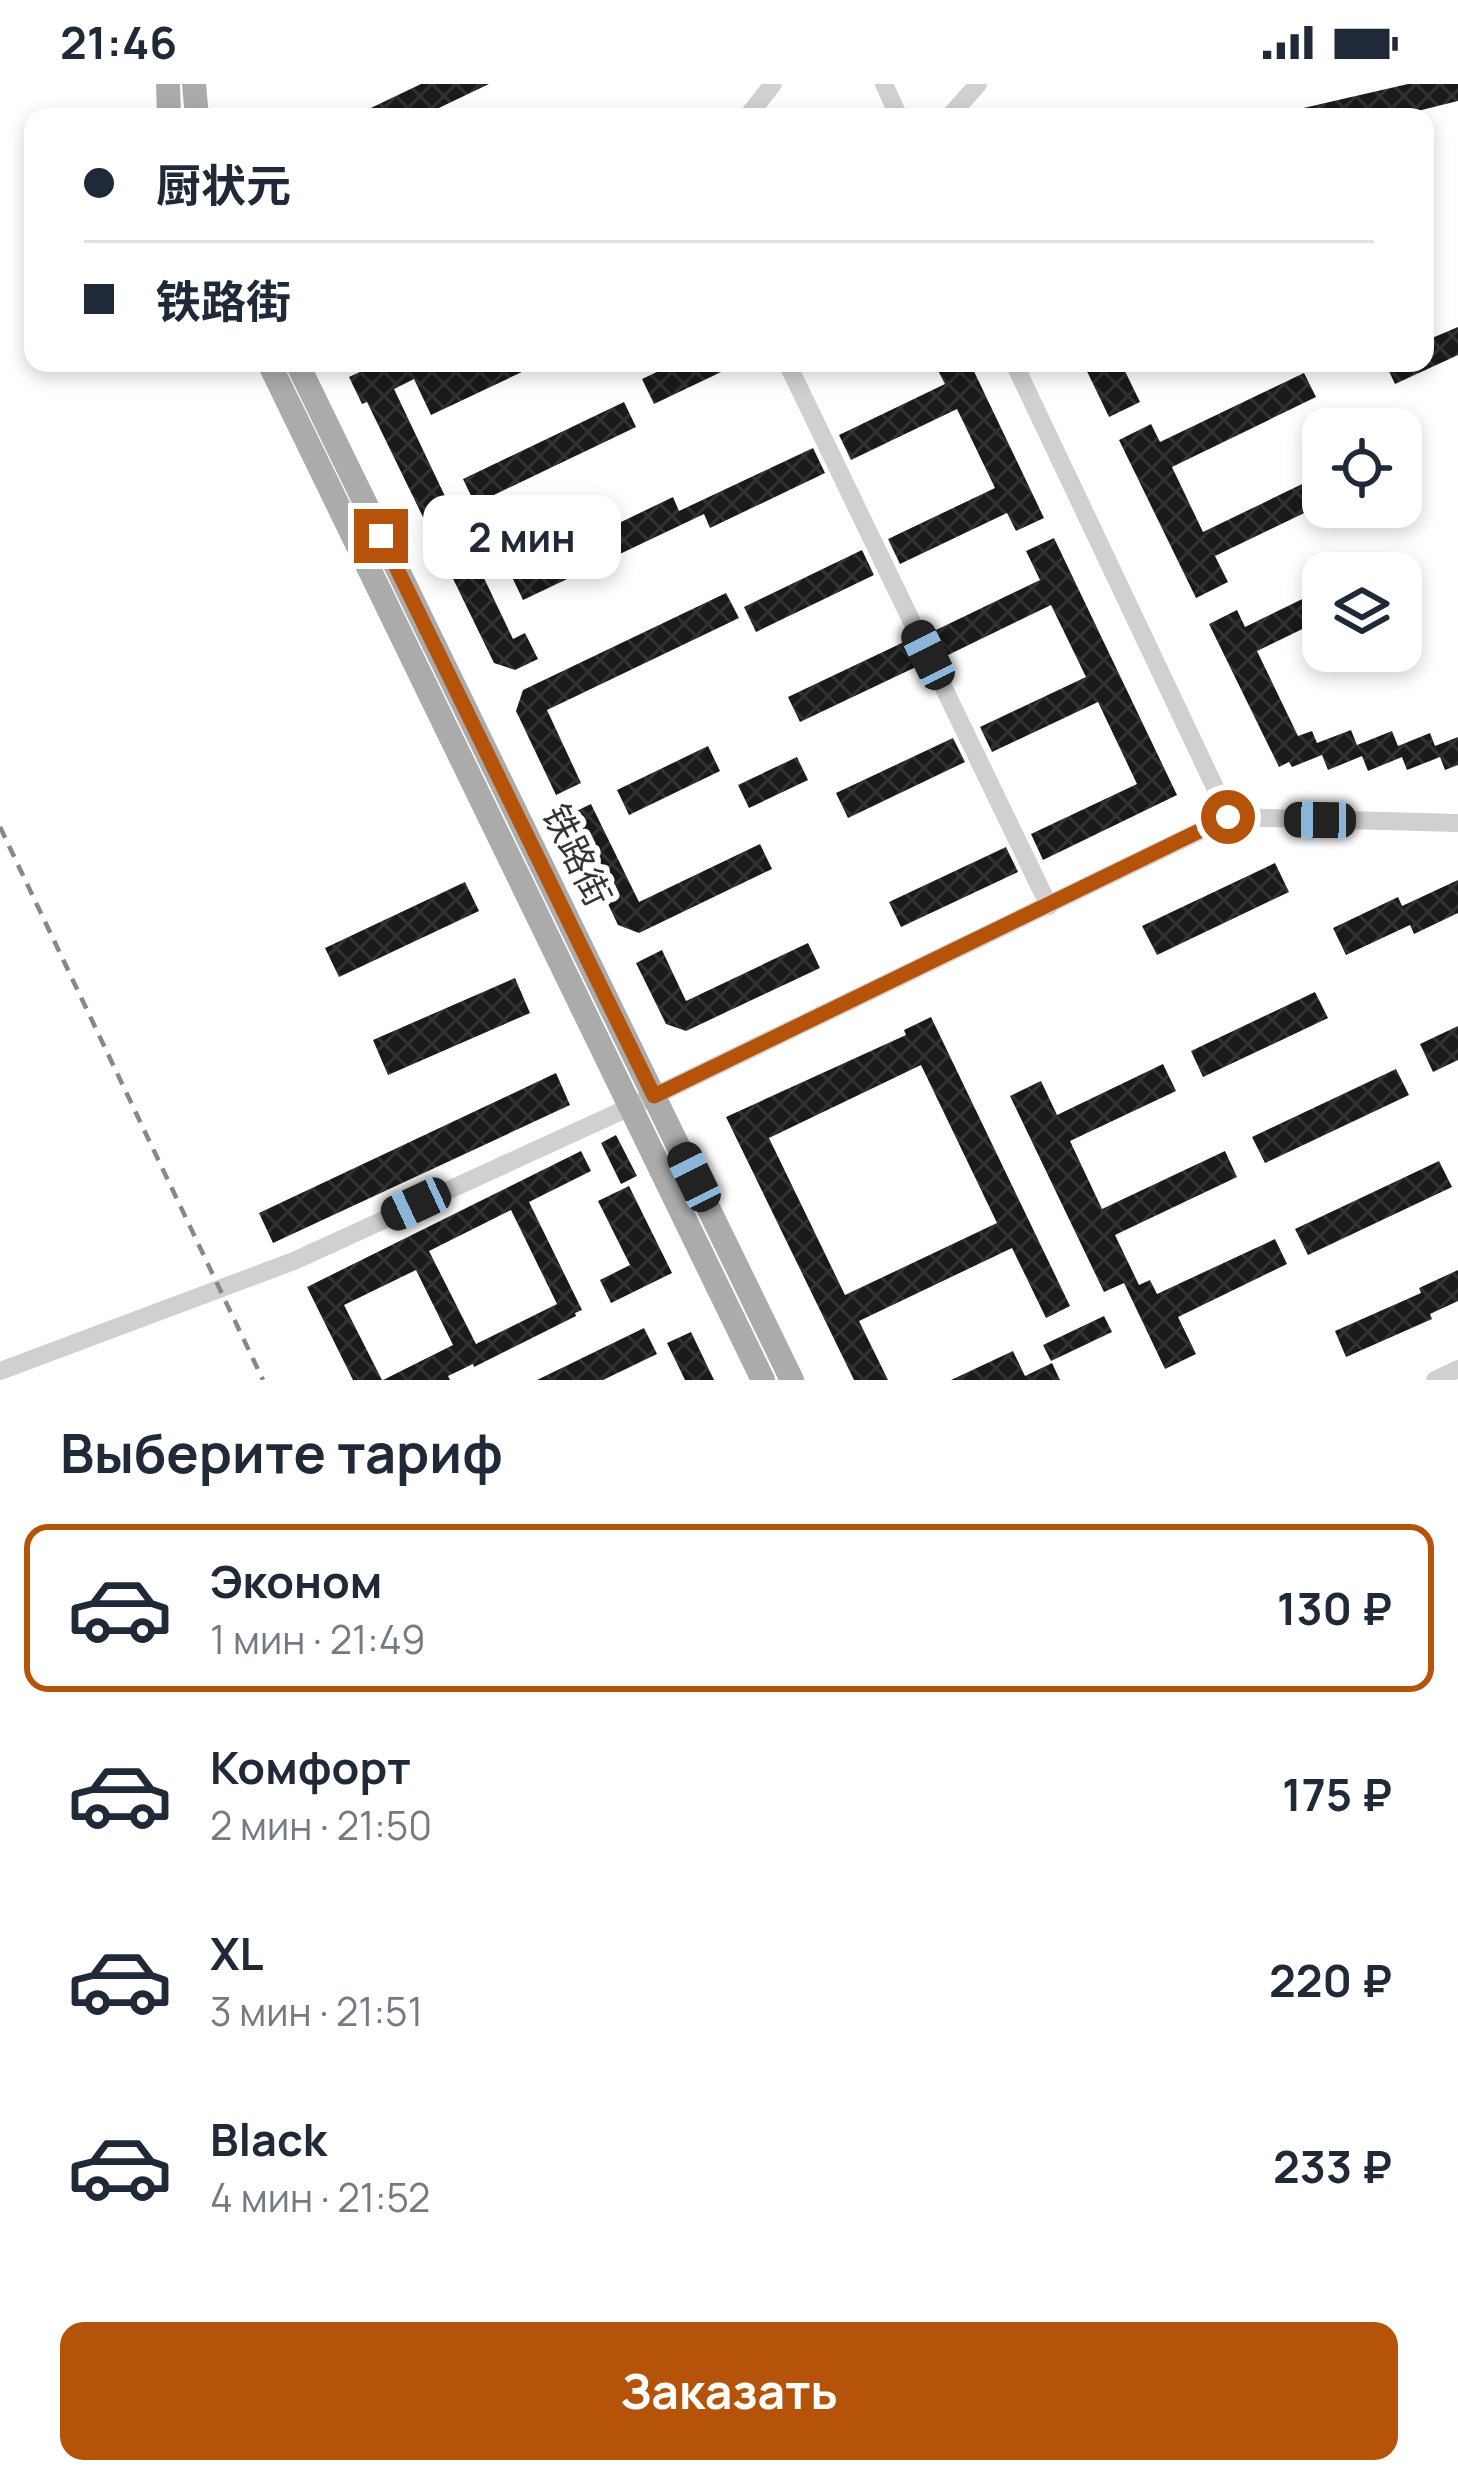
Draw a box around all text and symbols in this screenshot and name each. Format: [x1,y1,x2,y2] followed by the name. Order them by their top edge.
[60,11,177,73] text: 21:46
[156,154,291,216] text: 厨状元
[156,270,291,332] text: 铁路街
[1302,408,1422,672] map controls
[1302,408,1422,528] button: locate
[423,494,621,578] callout: 2 мин
[354,509,408,563] route end
[468,510,576,564] text: 2 мин
[1302,552,1422,672] button: layers
[896,615,960,695] car
[1201,790,1255,844] route start
[532,795,623,914] street label: 铁路街
[1284,801,1356,839] car
[662,1137,726,1217] car
[376,1172,456,1236] car
[60,1415,503,1489] text: Выберите тариф
[210,1550,382,1612] text: Эконом
[66,1554,174,1662] icon: car
[1277,1577,1392,1639] text: 130 ₽
[210,1612,426,1666] text: 1 мин · 21:49
[210,1736,411,1798] text: Комфорт
[66,1740,174,1848] icon: car
[1282,1763,1392,1825] text: 175 ₽
[210,1798,432,1852] text: 2 мин · 21:50
[210,1922,264,1984] text: XL
[66,1926,174,2034] icon: car
[1269,1949,1392,2011] text: 220 ₽
[210,1984,423,2038] text: 3 мин · 21:51
[210,2108,327,2170] text: Black
[66,2112,174,2220] icon: car
[1273,2135,1392,2197] text: 233 ₽
[210,2170,430,2224] text: 4 мин · 21:52
[60,2322,1398,2460] button: Заказать

